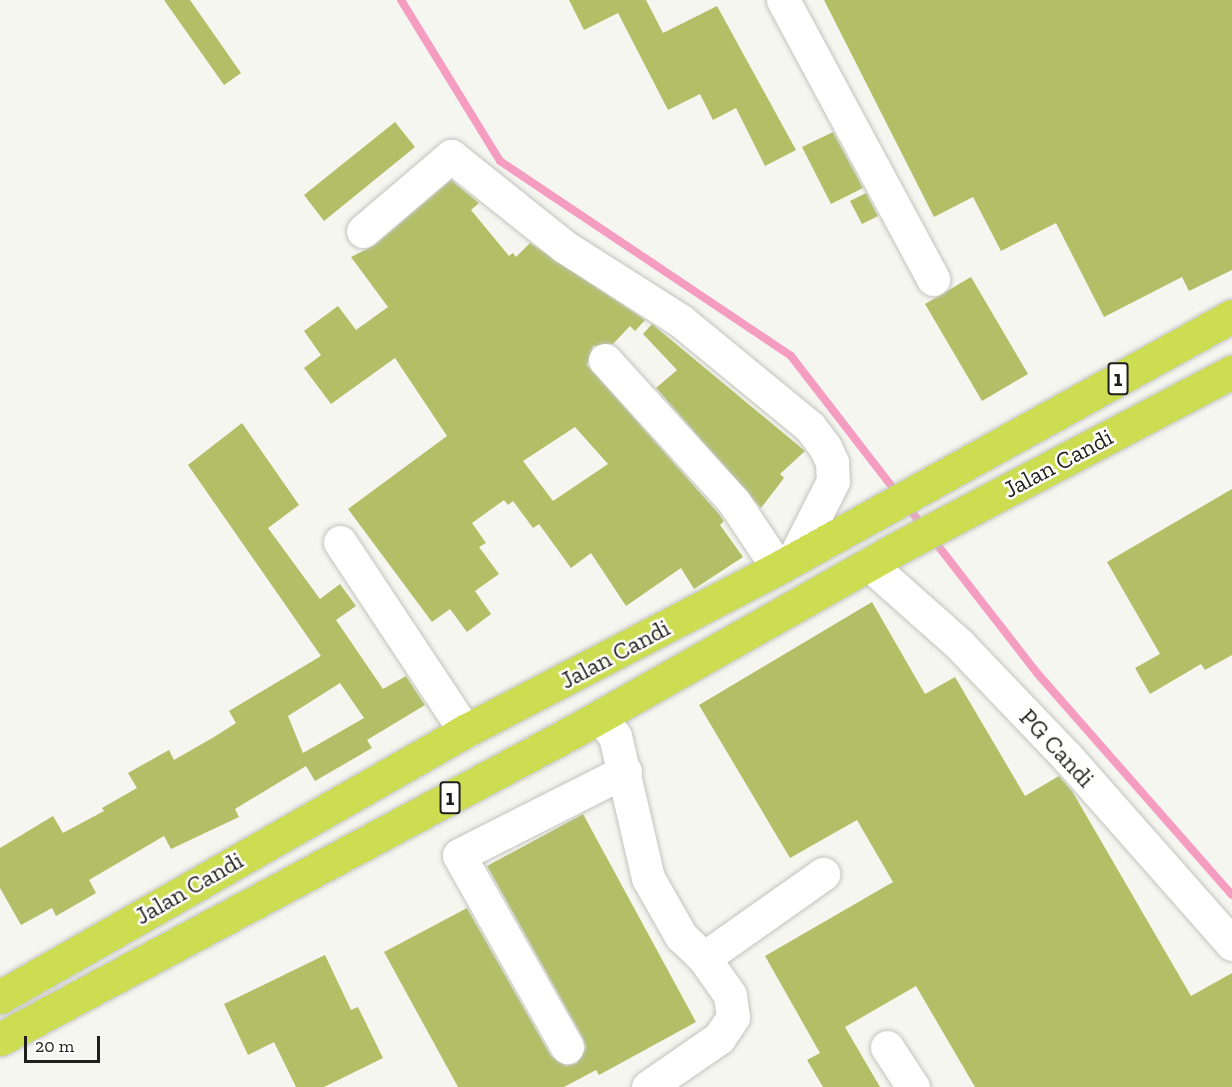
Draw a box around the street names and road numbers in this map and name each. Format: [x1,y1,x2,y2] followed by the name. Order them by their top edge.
[1108,360,1128,398] road number: 1
[998,422,1118,504] street label: Jalan Candi
[555,613,675,695] street label: Jalan Candi
[1014,703,1100,793] street label: PG Candi
[440,779,460,817] road number: 1
[130,846,248,930] street label: Jalan Candi

